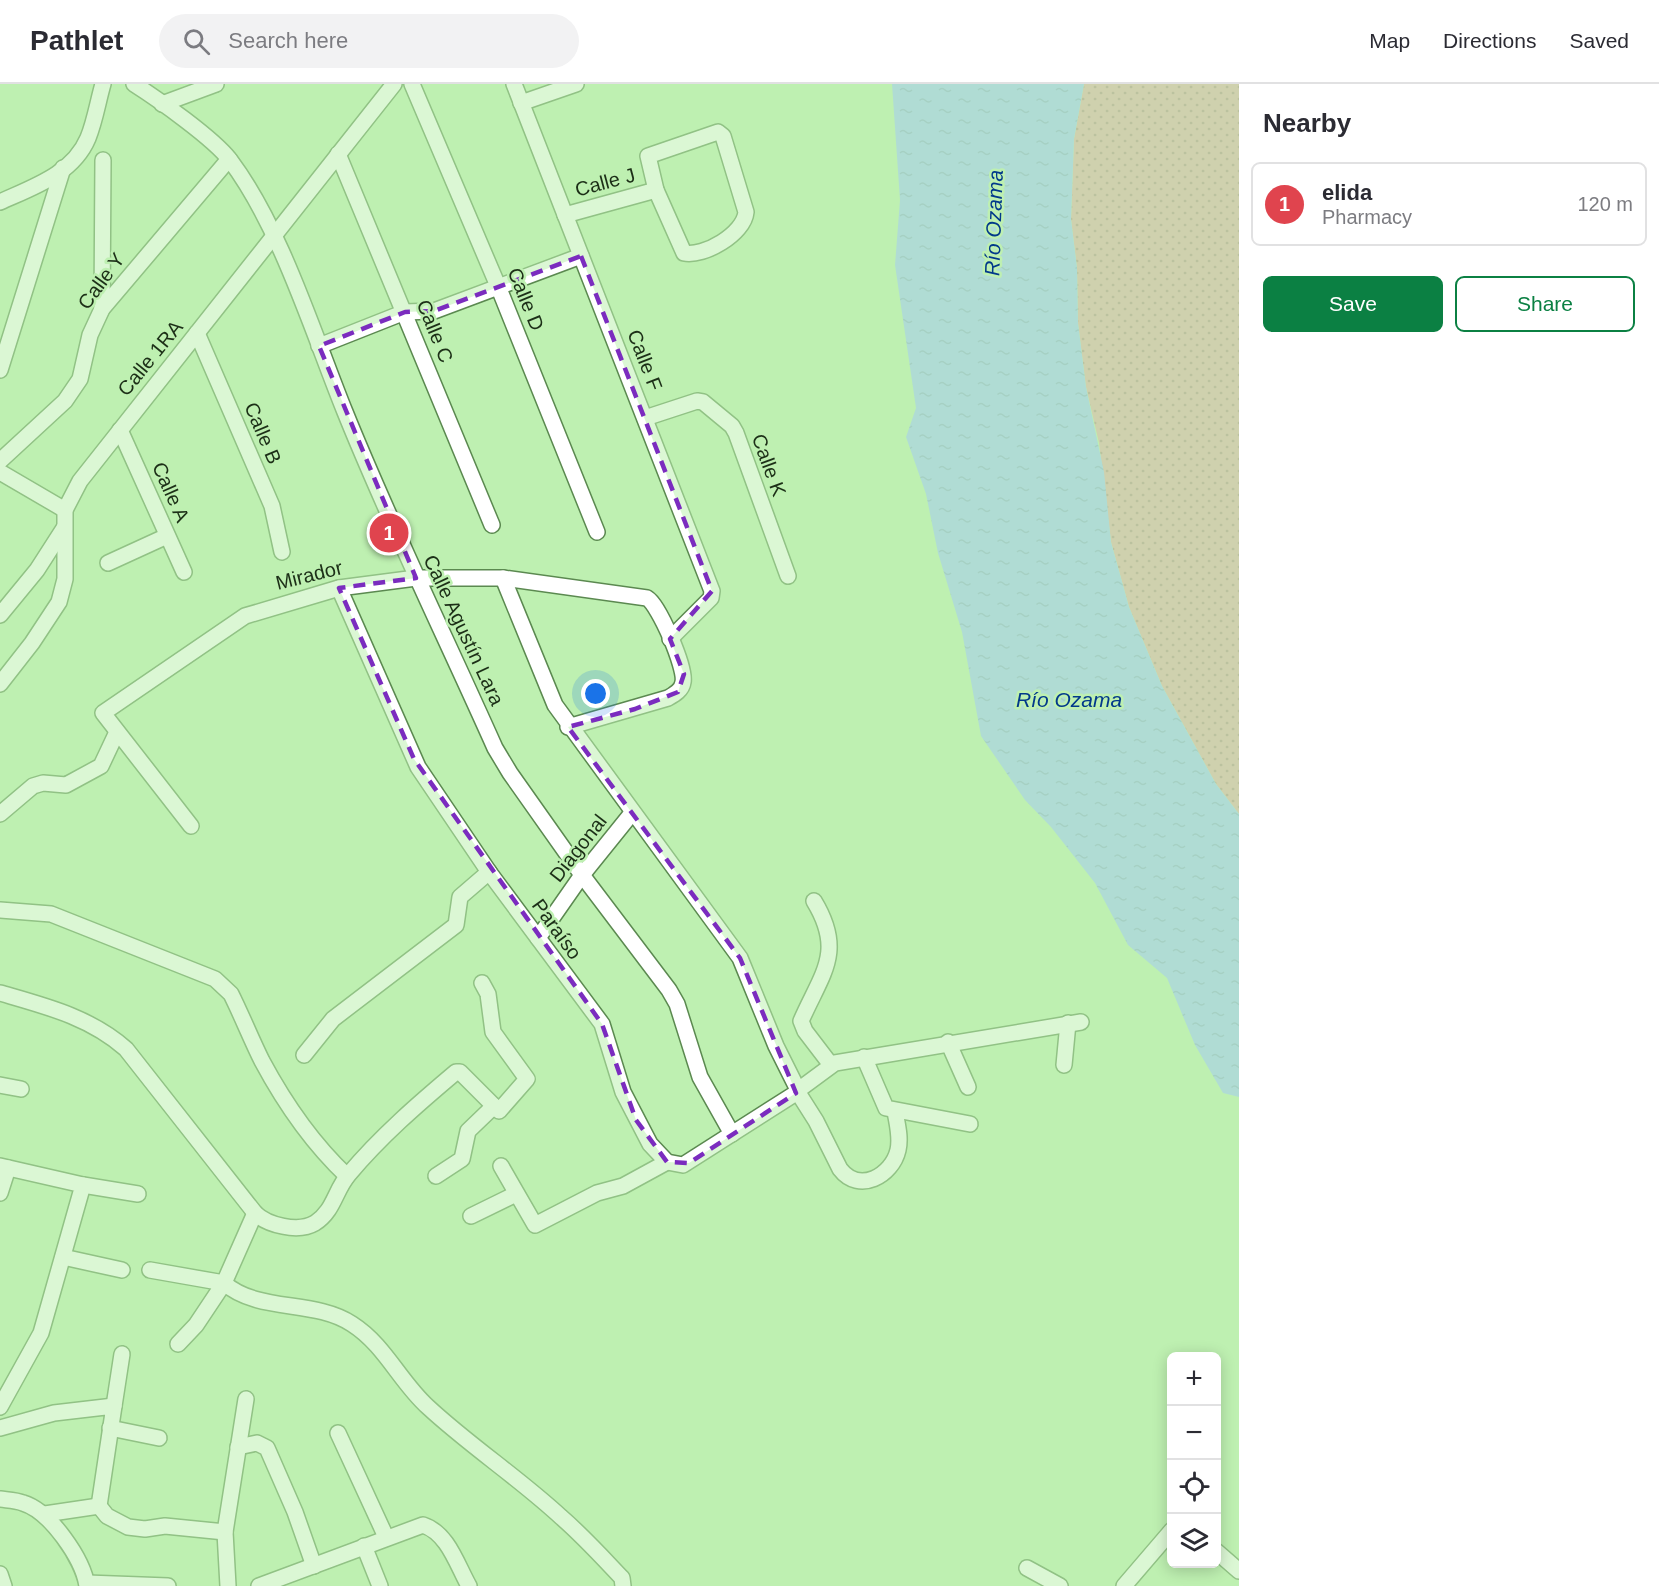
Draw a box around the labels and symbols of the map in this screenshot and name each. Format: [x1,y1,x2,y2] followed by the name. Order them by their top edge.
[573,163,637,201] street label: Calle J
[980,170,1007,276] water label: Río Ozama
[73,249,129,313] street label: Calle Y
[504,264,548,334] street label: Calle D
[413,296,457,366] street label: Calle C
[113,316,187,400] street label: Calle 1RA
[623,326,667,394] street label: Calle F
[240,399,286,467] street label: Calle B
[748,431,791,500] street label: Calle K
[148,459,194,526] street label: Calle A
[370,510,408,556] pin: 1
[419,551,509,710] street label: Calle Agustín Lara
[273,556,345,594] street label: Mirador
[581,679,610,708] your location
[1016,688,1122,711] water label: Río Ozama
[545,810,611,886] street label: Diagonal
[528,895,586,963] street label: Paraíso

